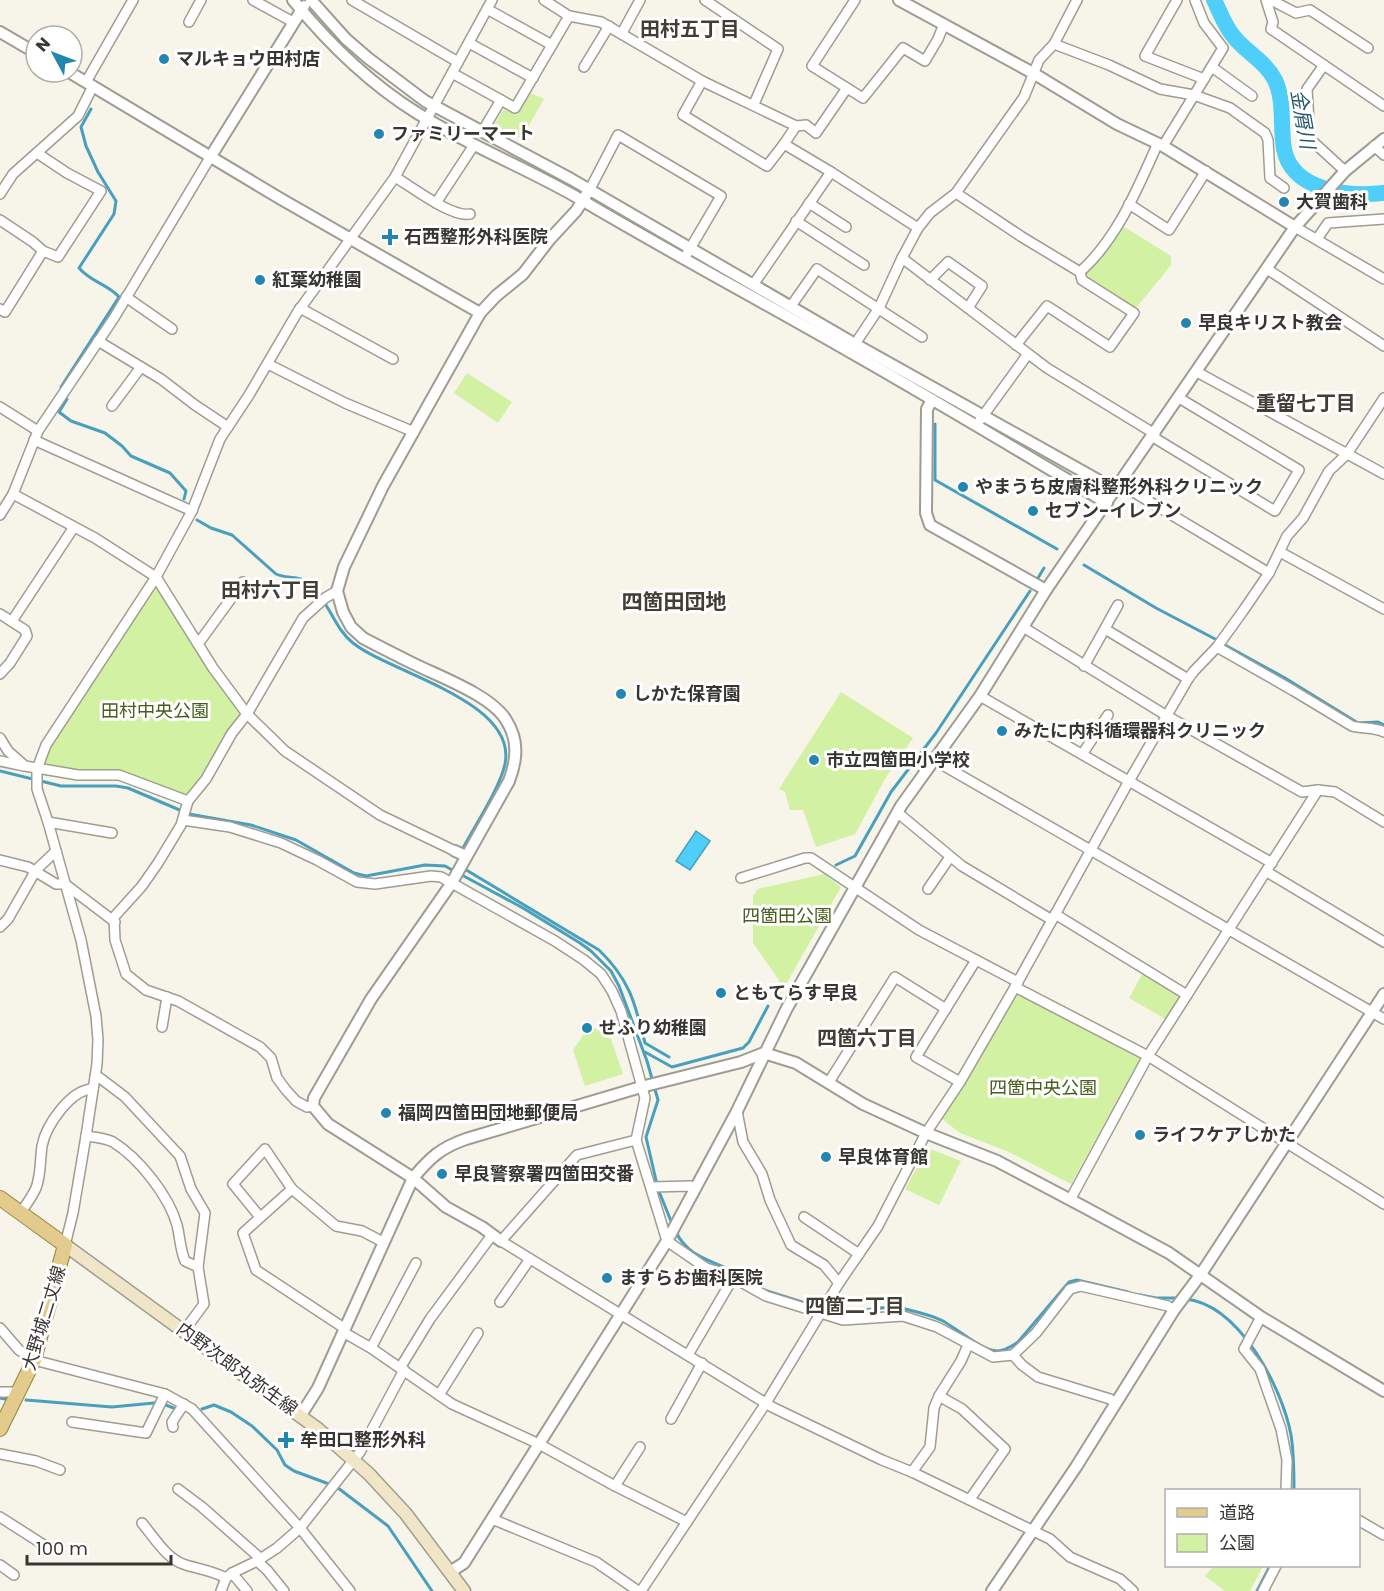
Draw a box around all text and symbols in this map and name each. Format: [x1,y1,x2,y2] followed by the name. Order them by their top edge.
[640,15,740,43] district label: 田村五丁目
[24,24,84,84] north arrow
[30,32,56,57] text: N
[176,46,320,71] place label: マルキョウ田村店
[157,52,171,66] marker: マルキョウ田村店
[1284,87,1322,153] water label: 金屑川
[391,121,535,146] place label: ファミリーマート
[372,127,386,141] marker: ファミリーマート
[1296,189,1368,214] place label: 大賀歯科
[1277,195,1291,209] marker: 大賀歯科
[404,224,548,249] place label: 石西整形外科医院
[381,228,399,246] marker: 石西整形外科医院
[272,267,362,292] place label: 紅葉幼稚園
[253,273,267,287] marker: 紅葉幼稚園
[1198,310,1342,335] place label: 早良キリスト教会
[1179,316,1193,330] marker: 早良キリスト教会
[1256,389,1356,417] district label: 重留七丁目
[975,474,1263,499] place label: やまうち皮膚科整形外科クリニック
[956,480,970,494] marker: やまうち皮膚科整形外科クリニック
[1045,498,1181,523] place label: セブン-イレブン
[1026,504,1040,518] marker: セブン-イレブン
[221,576,321,604] district label: 田村六丁目
[622,587,727,616] district label: 四箇田団地
[633,681,741,706] place label: しかた保育園
[614,687,628,701] marker: しかた保育園
[101,698,209,723] park label: 田村中央公園
[1014,718,1266,743] place label: みたに内科循環器科クリニック
[995,724,1009,738] marker: みたに内科循環器科クリニック
[826,747,970,772] place label: 市立四箇田小学校
[807,753,821,767] marker: 市立四箇田小学校
[742,903,832,928] park label: 四箇田公園
[733,980,858,1005] place label: ともてらす早良
[714,986,728,1000] marker: ともてらす早良
[599,1015,707,1040] place label: せふり幼稚園
[580,1021,594,1035] marker: せふり幼稚園
[817,1024,917,1052] district label: 四箇六丁目
[989,1075,1097,1100] park label: 四箇中央公園
[398,1100,578,1125] place label: 福岡四箇田団地郵便局
[379,1106,393,1120] marker: 福岡四箇田団地郵便局
[1152,1122,1296,1147] place label: ライフケアしかた
[1133,1128,1147,1142] marker: ライフケアしかた
[838,1144,928,1169] place label: 早良体育館
[819,1150,833,1164] marker: 早良体育館
[454,1161,634,1186] place label: 早良警察署四箇田交番
[435,1167,449,1181] marker: 早良警察署四箇田交番
[16,1263,71,1373] street label: 大野城二丈線
[619,1265,763,1290] place label: ますらお歯科医院
[600,1271,614,1285] marker: ますらお歯科医院
[805,1292,905,1320] district label: 四箇二丁目
[172,1316,303,1421] street label: 内野次郎丸弥生線
[300,1427,426,1452] place label: 牟田口整形外科
[277,1431,295,1449] marker: 牟田口整形外科
[1165,1489,1360,1567] legend
[1219,1500,1255,1525] text: 道路
[27,1528,171,1566] scale bar
[1219,1530,1255,1555] text: 公園
[36,1536,88,1561] text: 100 m

